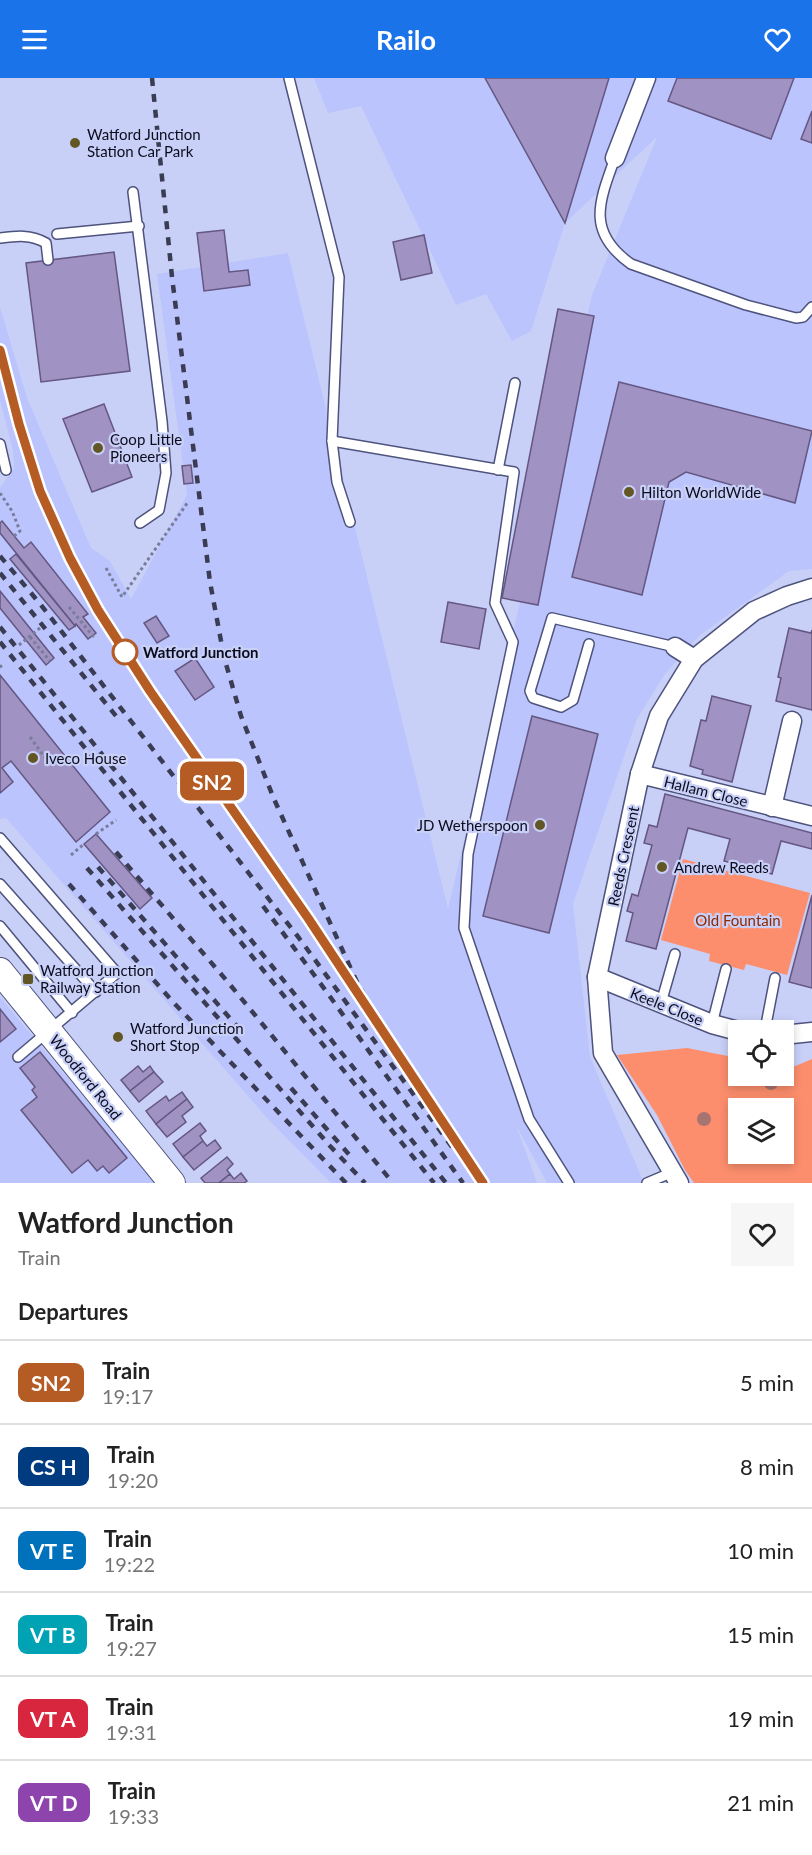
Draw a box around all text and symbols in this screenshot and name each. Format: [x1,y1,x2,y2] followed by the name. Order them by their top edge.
[18,23,51,56] icon: menu
[376,23,436,56] text: Railo
[761,23,794,56] icon: heart
[87,125,201,160] place label: Watford Junction Station Car Park
[68,136,82,150] marker: Watford Junction Station Car Park
[110,430,182,465] place label: Coop Little Pioneers
[91,441,105,455] marker: Coop Little Pioneers
[641,483,761,501] place label: Hilton WorldWide
[622,485,636,499] marker: Hilton WorldWide
[112,639,138,665] marker: Watford Junction
[143,643,259,661] place label: Watford Junction
[45,749,126,767] place label: Iveco House
[26,751,40,765] marker: Iveco House
[178,762,246,800] line badge: SN2
[192,769,232,794] text: SN2
[662,772,750,810] street label: Hallam Close
[604,804,642,908] street label: Reeds Crescent
[417,816,528,834] place label: JD Wetherspoon
[533,818,547,832] marker: JD Wetherspoon
[674,858,769,876] place label: Andrew Reeds
[655,860,669,874] marker: Andrew Reeds
[695,911,781,929] park label: Old Fountain
[40,961,154,996] place label: Watford Junction Railway Station
[21,972,35,986] marker: Watford Junction Railway Station
[628,983,706,1029] street label: Keele Close
[130,1019,244,1054] place label: Watford Junction Short Stop
[728,1020,794,1164] map controls
[728,1020,794,1086] button: locate
[111,1030,125,1044] marker: Watford Junction Short Stop
[46,1031,126,1123] street label: Woodford Road
[728,1098,794,1164] button: layers
[731,1203,794,1266] button: heart
[18,1205,234,1239] text: Watford Junction
[18,1245,61,1269] text: Train
[18,1298,128,1325] text: Departures
[102,1357,150,1384] text: Train
[740,1369,794,1396] text: 5 min
[31,1370,71,1395] text: SN2
[102,1384,153,1408] text: 19:17
[107,1441,155,1468] text: Train
[740,1453,794,1480] text: 8 min
[30,1454,77,1479] text: CS H
[107,1468,158,1492] text: 19:20
[104,1525,152,1552] text: Train
[727,1537,794,1564] text: 10 min
[30,1538,74,1563] text: VT E
[104,1552,155,1576] text: 19:22
[105,1609,154,1636] text: Train
[727,1621,794,1648] text: 15 min
[30,1622,75,1647] text: VT B
[105,1636,157,1660] text: 19:27
[106,1693,154,1720] text: Train
[727,1705,794,1732] text: 19 min
[30,1706,76,1731] text: VT A
[106,1720,157,1744] text: 19:31
[108,1777,156,1804] text: Train
[727,1789,794,1816] text: 21 min
[30,1790,78,1815] text: VT D
[108,1804,159,1828] text: 19:33

